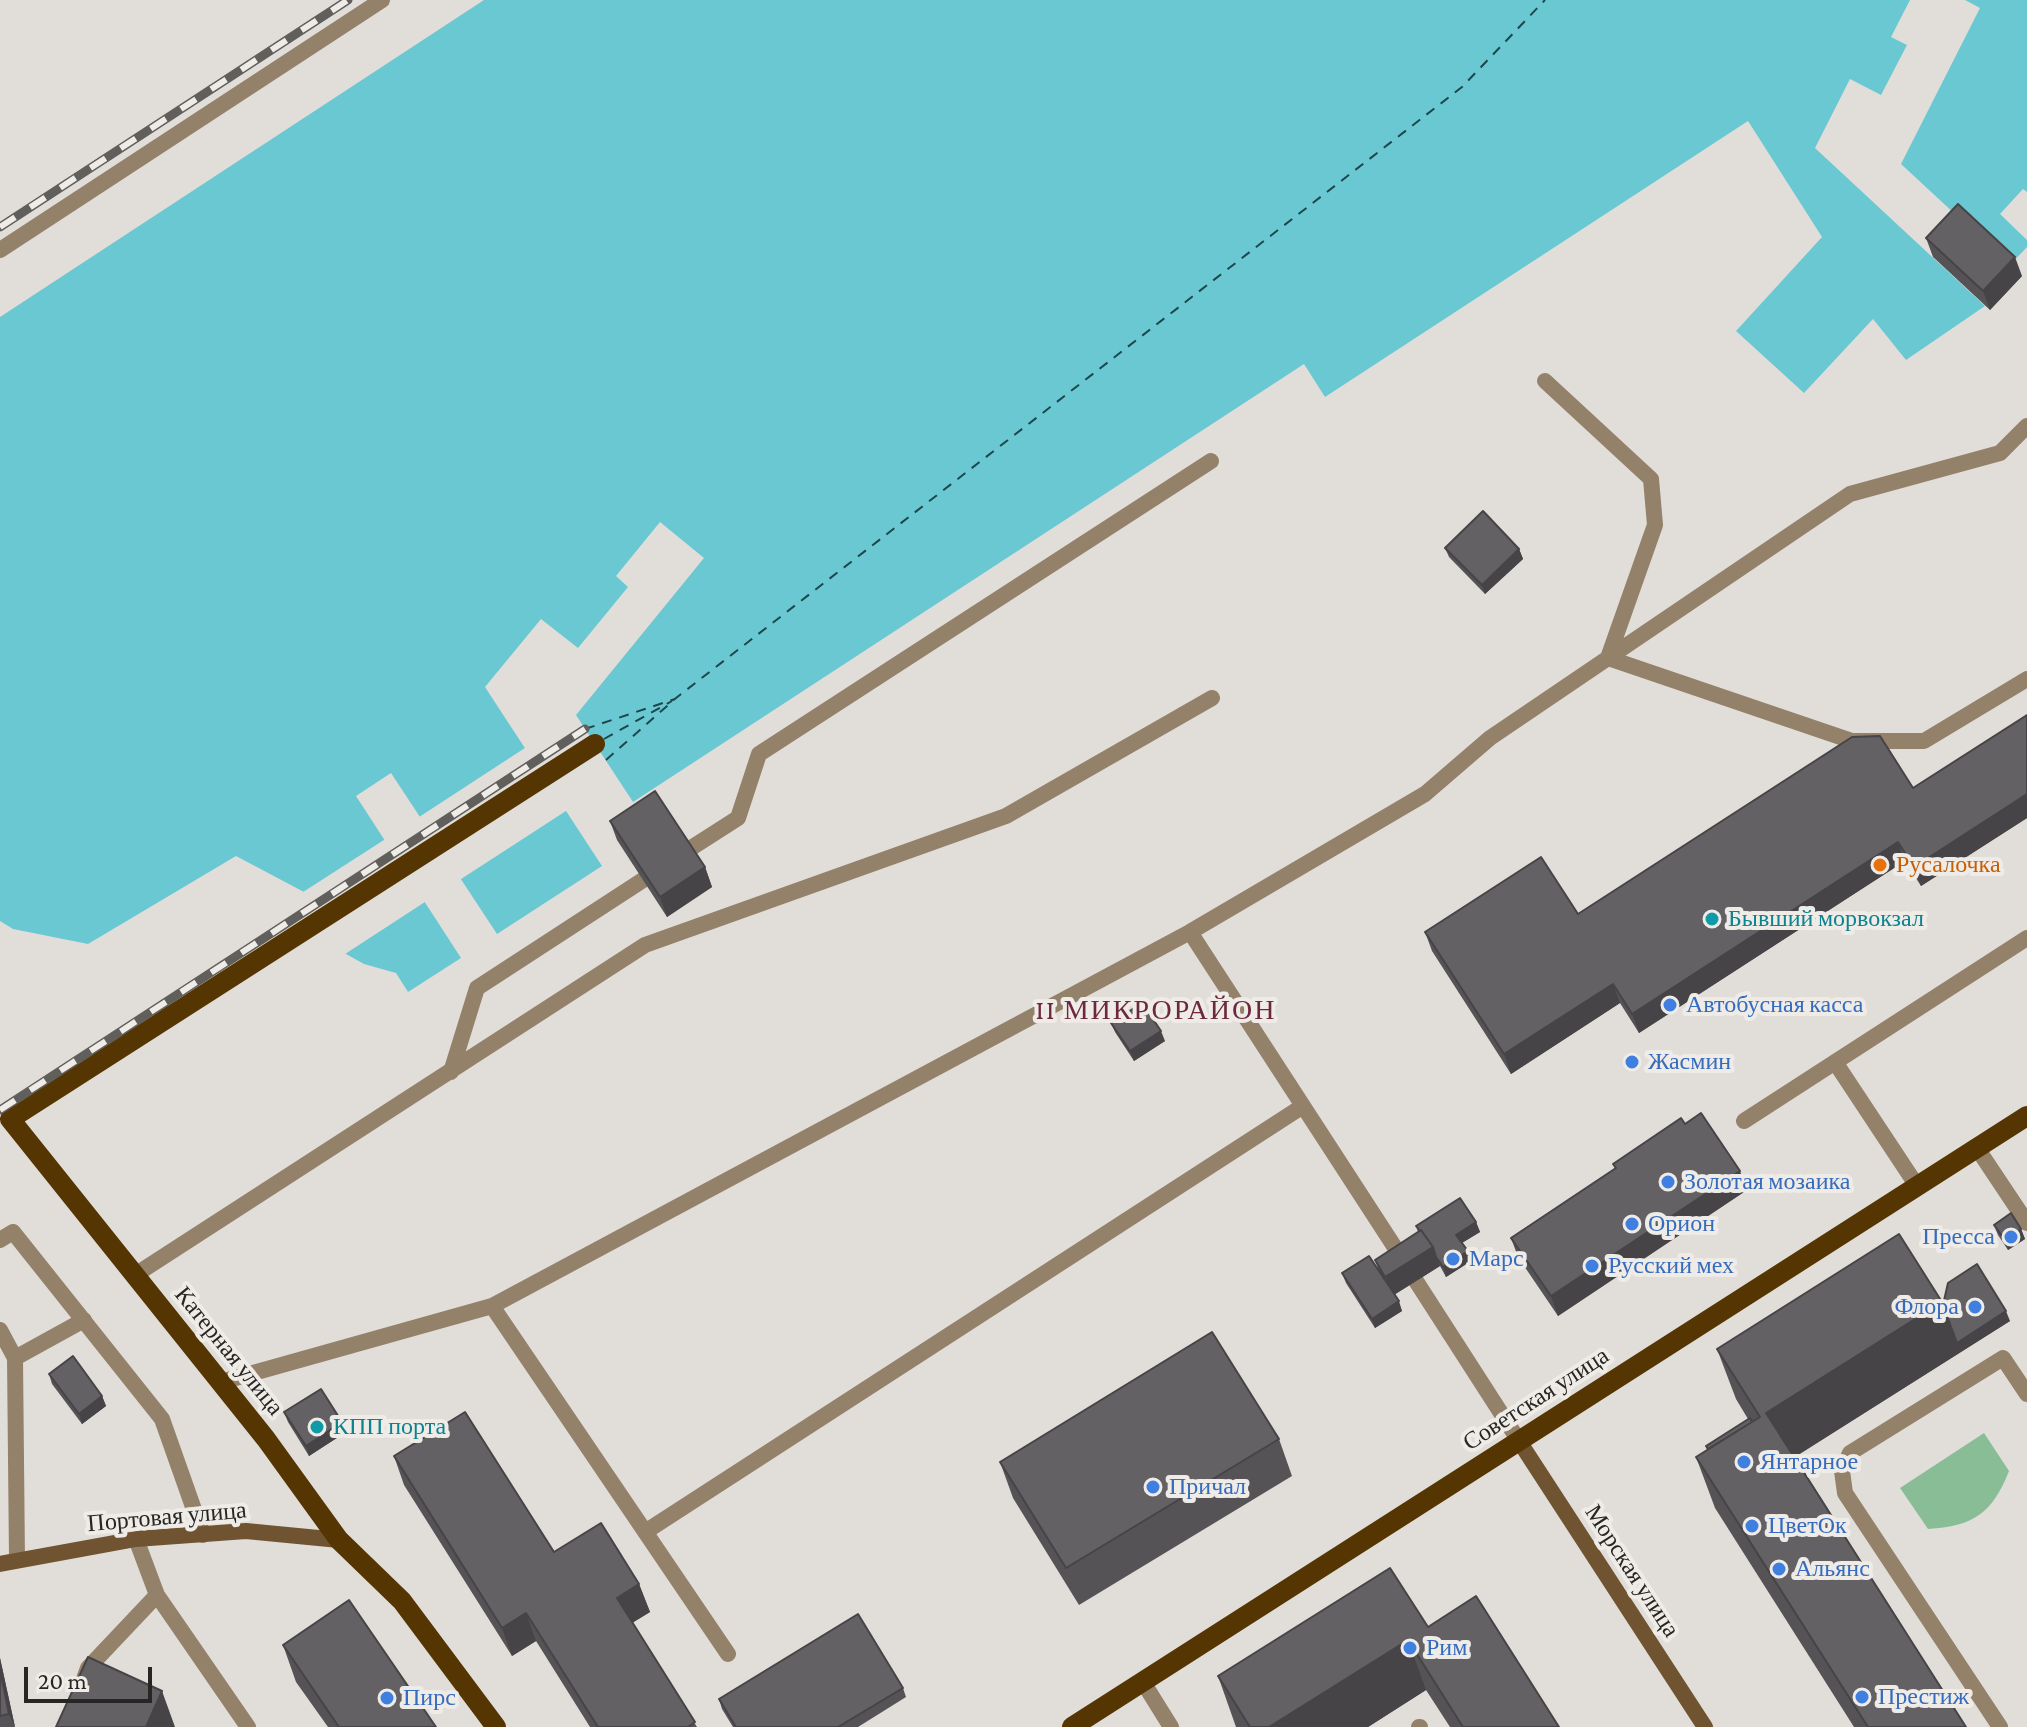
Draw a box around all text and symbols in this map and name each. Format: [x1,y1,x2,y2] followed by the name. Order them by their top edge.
[1896,851,2001,879] place label: Русалочка
[1871,856,1889,874] marker: Русалочка
[1728,905,1924,933] place label: Бывший морвокзал
[1703,910,1721,928] marker: Бывший морвокзал
[1686,991,1863,1019] place label: Автобусная касса
[1035,993,1277,1027] district label: II МИКРОРАЙОН
[1661,996,1679,1014] marker: Автобусная касса
[1648,1048,1731,1076] place label: Жасмин
[1623,1053,1641,1071] marker: Жасмин
[1684,1168,1850,1196] place label: Золотая мозаика
[1659,1173,1677,1191] marker: Золотая мозаика
[1648,1210,1715,1238] place label: Орион
[1623,1215,1641,1233] marker: Орион
[1922,1223,1995,1251] place label: Пресса
[2002,1228,2020,1246] marker: Пресса
[1469,1245,1524,1273] place label: Марс
[1444,1250,1462,1268] marker: Марс
[1608,1252,1734,1280] place label: Русский мех
[1583,1257,1601,1275] marker: Русский мех
[168,1281,290,1421] street label: Катерная улица
[1895,1293,1959,1321] place label: Флора
[1966,1298,1984,1316] marker: Флора
[1458,1341,1614,1457] street label: Советская улица
[333,1413,446,1441] place label: КПП порта
[308,1418,326,1436] marker: КПП порта
[1760,1448,1858,1476] place label: Янтарное
[1735,1453,1753,1471] marker: Янтарное
[1169,1473,1246,1501] place label: Причал
[1144,1478,1162,1496] marker: Причал
[86,1496,248,1538] street label: Портовая улица
[1578,1499,1686,1643] street label: Морская улица
[1768,1512,1847,1540] place label: ЦветОк
[1743,1517,1761,1535] marker: ЦветОк
[1795,1555,1870,1583] place label: Альянс
[1770,1560,1788,1578] marker: Альянс
[1426,1634,1467,1662] place label: Рим
[1401,1639,1419,1657] marker: Рим
[28,1651,156,1701] scale bar
[38,1667,87,1694] text: 20 m
[1878,1683,1969,1711] place label: Престиж
[403,1684,456,1712] place label: Пирс
[1853,1688,1871,1706] marker: Престиж
[378,1689,396,1707] marker: Пирс

